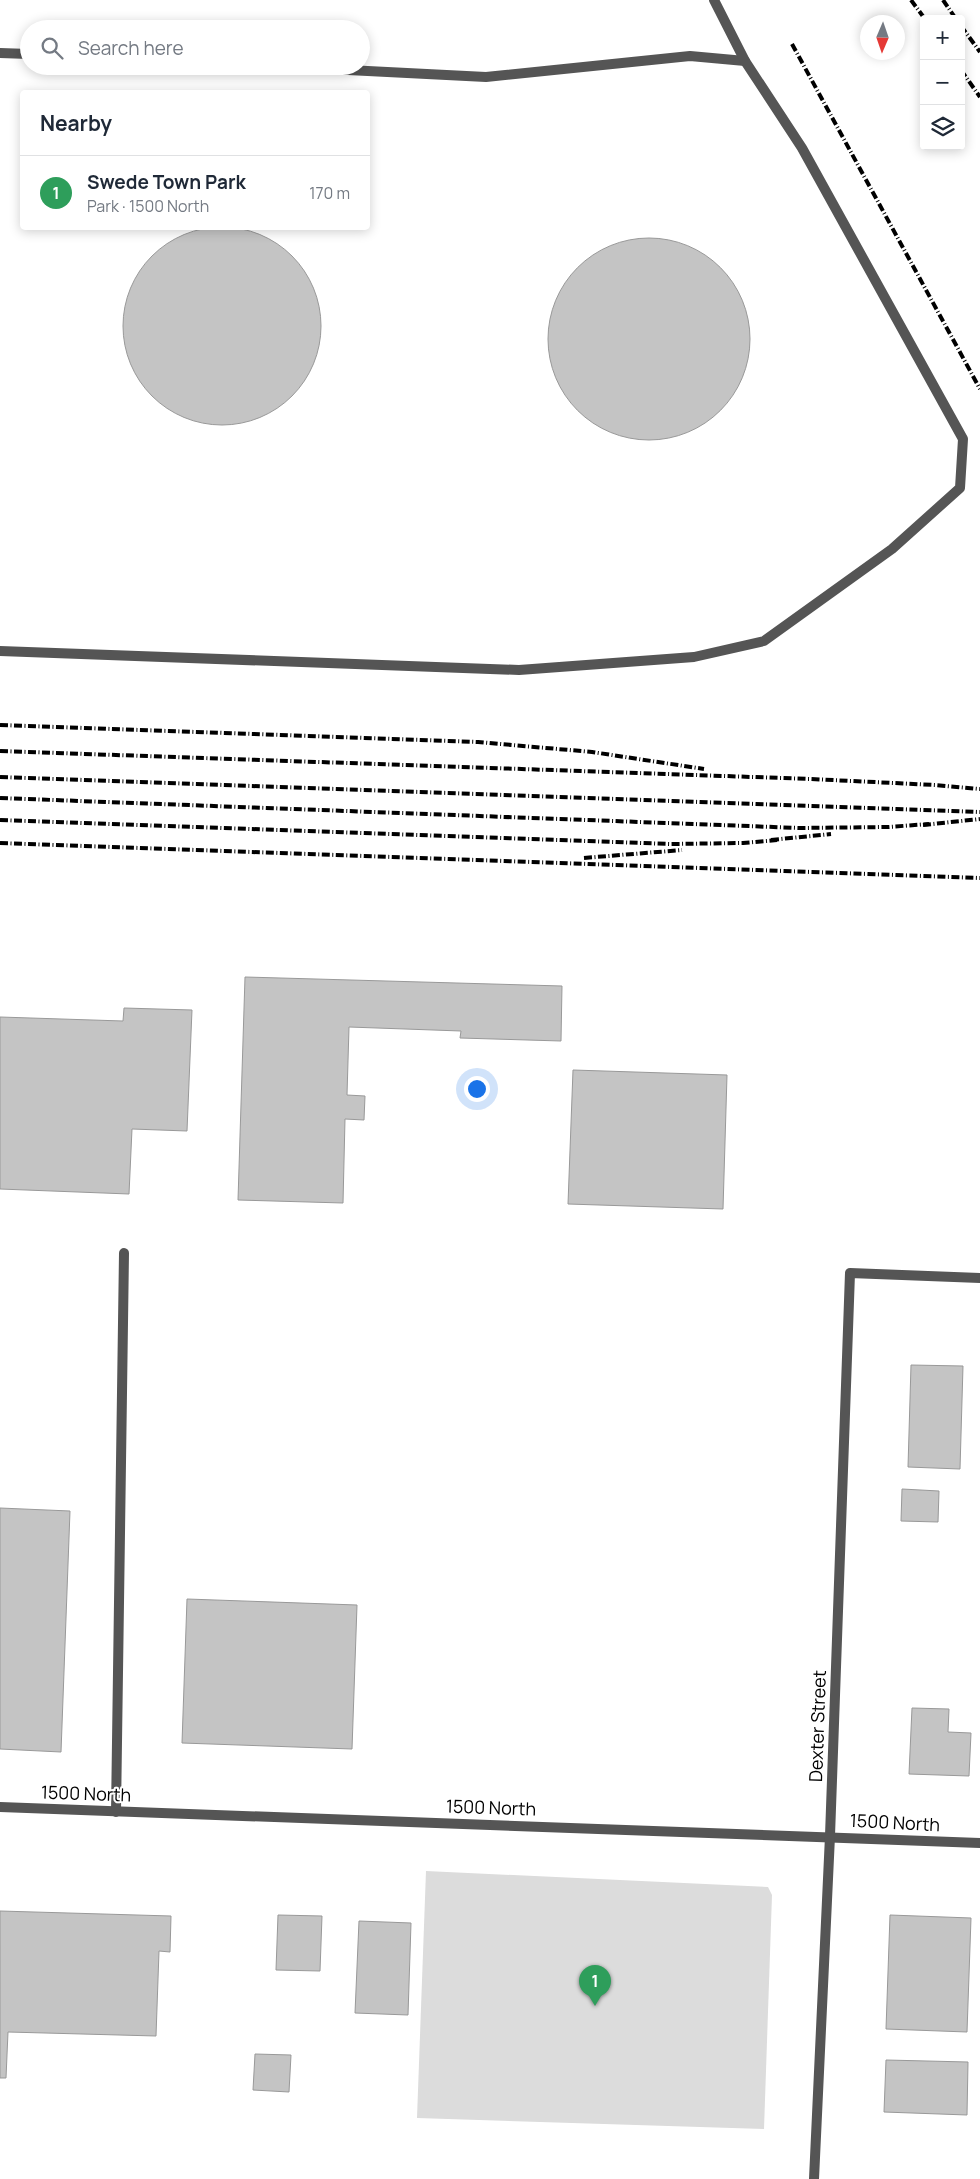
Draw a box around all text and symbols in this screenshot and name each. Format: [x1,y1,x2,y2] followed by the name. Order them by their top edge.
[860,15,905,60] north arrow
[920,15,965,150] map controls
[920,15,965,60] button: +
[20,20,370,75] search box
[38,34,66,62] icon: search
[78,35,184,61] text: Search here
[920,60,965,105] button: −
[920,105,965,150] button: layers
[40,109,112,137] text: Nearby
[87,169,246,195] text: Swede Town Park
[52,182,60,204] text: 1
[309,182,350,204] text: 170 m
[87,195,209,217] text: Park · 1500 North
[464,1076,490,1102] your location
[803,1670,831,1782] street label: Dexter Street
[40,1779,132,1807] street label: 1500 North
[445,1793,537,1821] street label: 1500 North
[849,1808,941,1836] street label: 1500 North
[579,1965,611,2006] pin: 1

